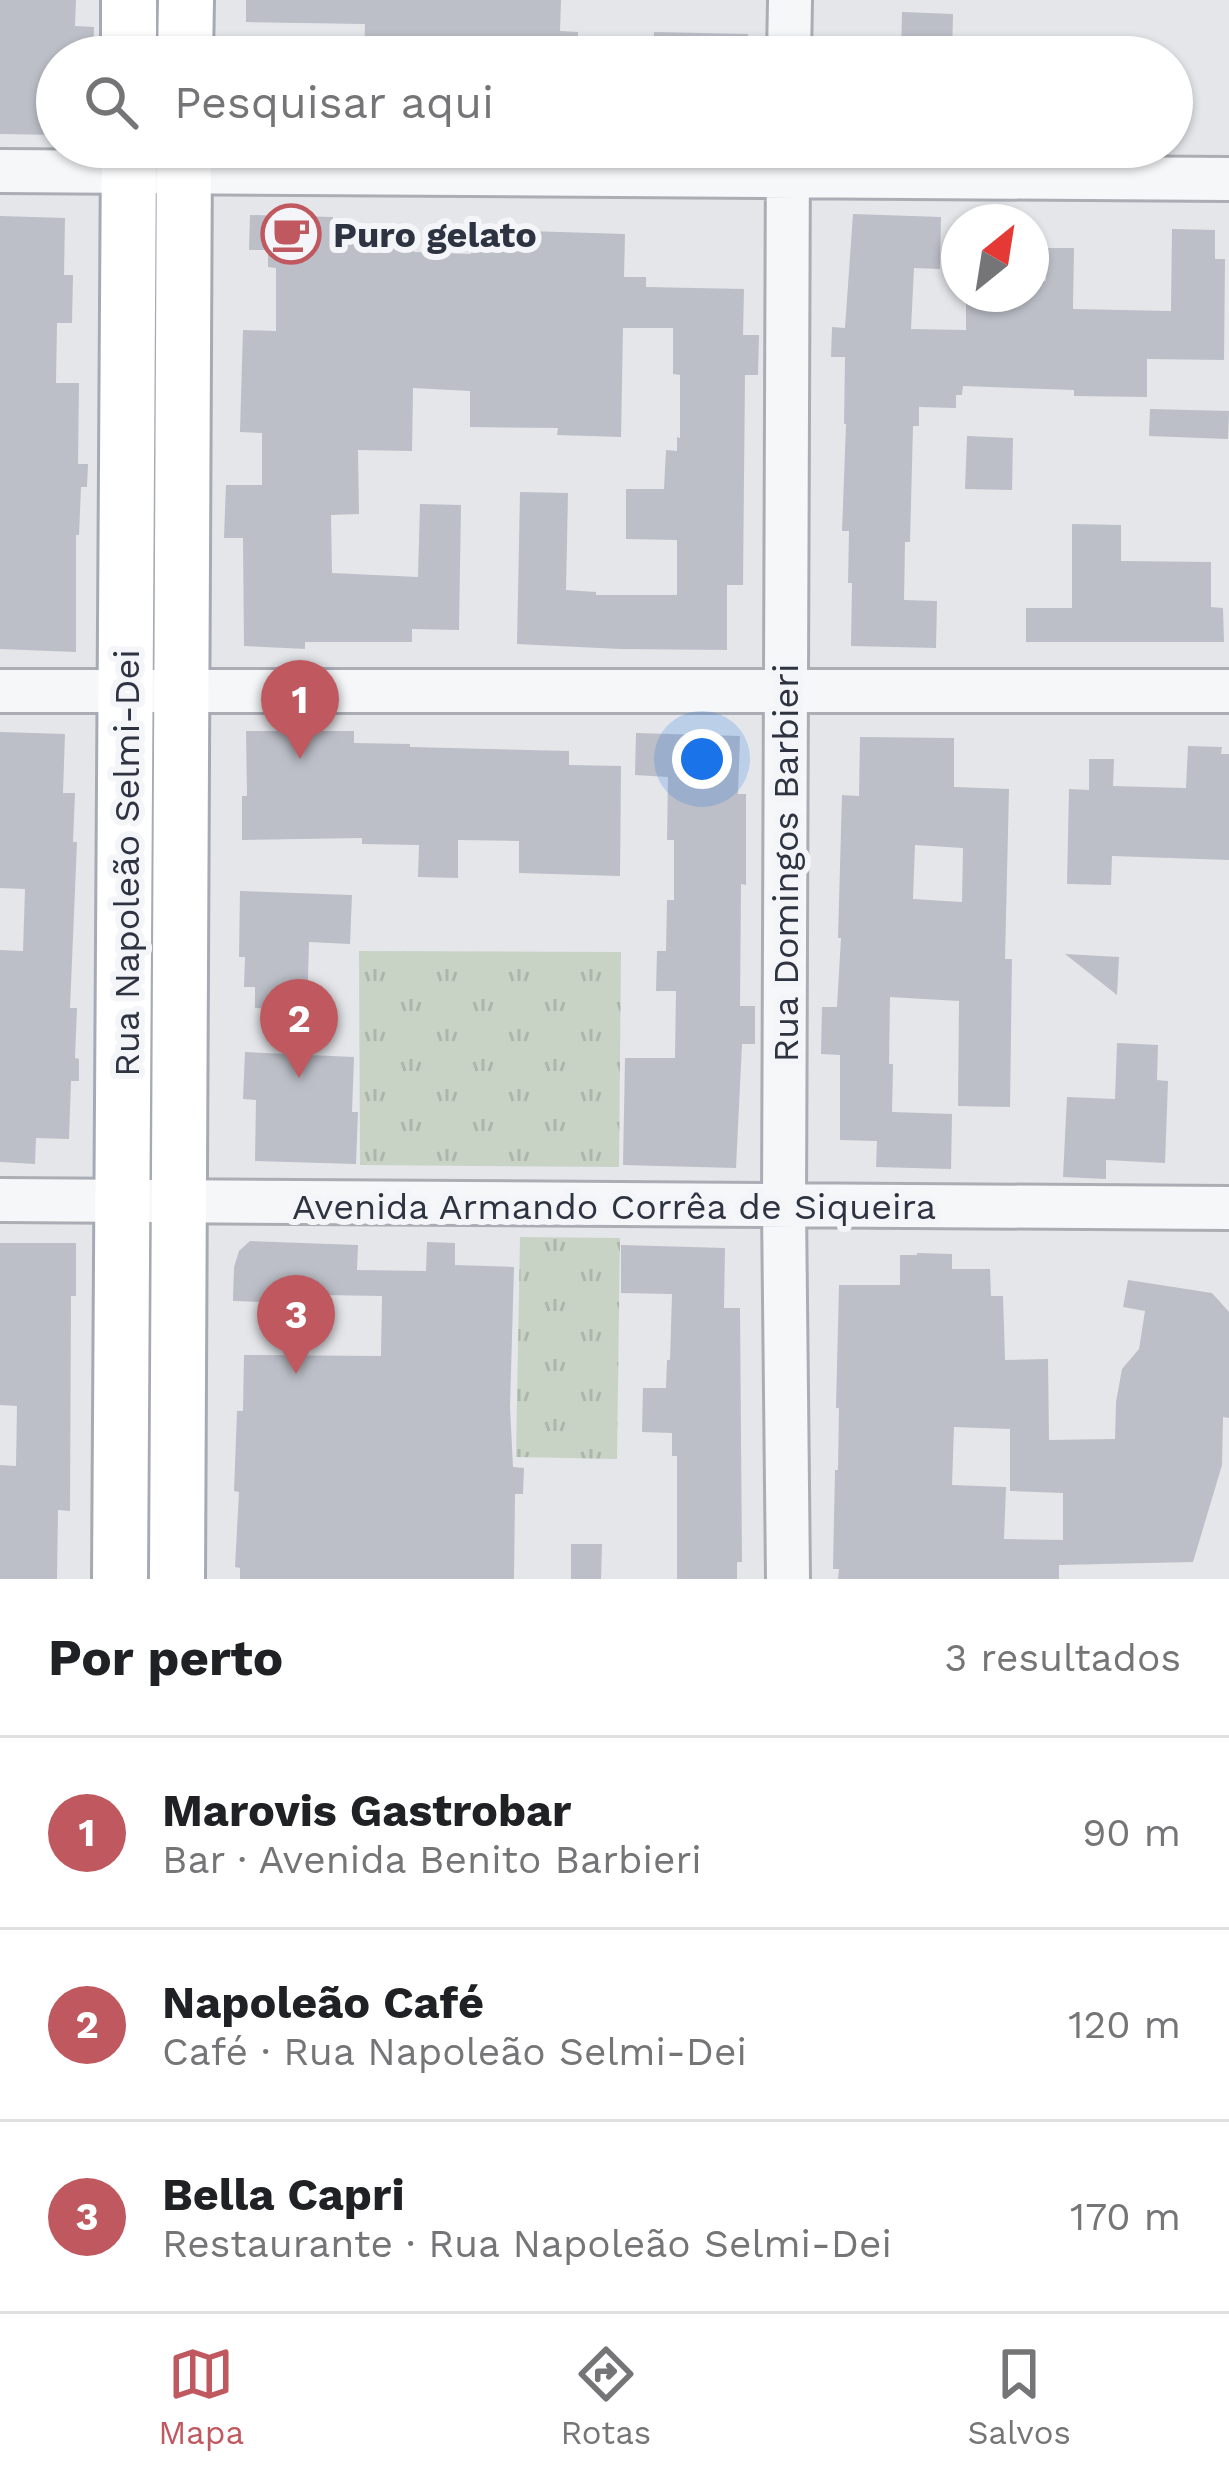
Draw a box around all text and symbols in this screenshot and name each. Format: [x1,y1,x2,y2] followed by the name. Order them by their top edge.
[36,36,1193,168] search box
[78,69,144,135] icon: search
[174,76,494,129] text: Pesquisar aqui
[260,203,322,265] cafe icon: Puro gelato
[941,204,1049,312] north arrow
[333,214,537,256] place label: Puro gelato
[106,649,148,1077] street label: Rua Napoleão Selmi-Dei
[261,660,339,759] pin: 1
[765,663,807,1063] street label: Rua Domingos Barbieri
[672,729,732,789] your location
[260,979,338,1078] pin: 2
[292,1186,936,1228] street label: Avenida Armando Corrêa de Siqueira
[257,1275,335,1374] pin: 3
[48,1628,283,1687] text: Por perto
[945,1635,1181,1680] text: 3 resultados
[162,1784,571,1837] text: Marovis Gastrobar
[79,1810,95,1855] text: 1
[1082,1810,1181,1855] text: 90 m
[162,1837,702,1882] text: Bar · Avenida Benito Barbieri
[162,1976,484,2029] text: Napoleão Café
[75,2002,99,2047] text: 2
[1068,2002,1181,2047] text: 120 m
[162,2029,747,2074] text: Café · Rua Napoleão Selmi-Dei
[162,2168,405,2221] text: Bella Capri
[75,2194,99,2239] text: 3
[1070,2194,1181,2239] text: 170 m
[162,2221,892,2266] text: Restaurante · Rua Napoleão Selmi-Dei
[158,2341,244,2452] tab: Mapa
[560,2341,651,2452] tab: Rotas
[968,2341,1071,2452] tab: Salvos

